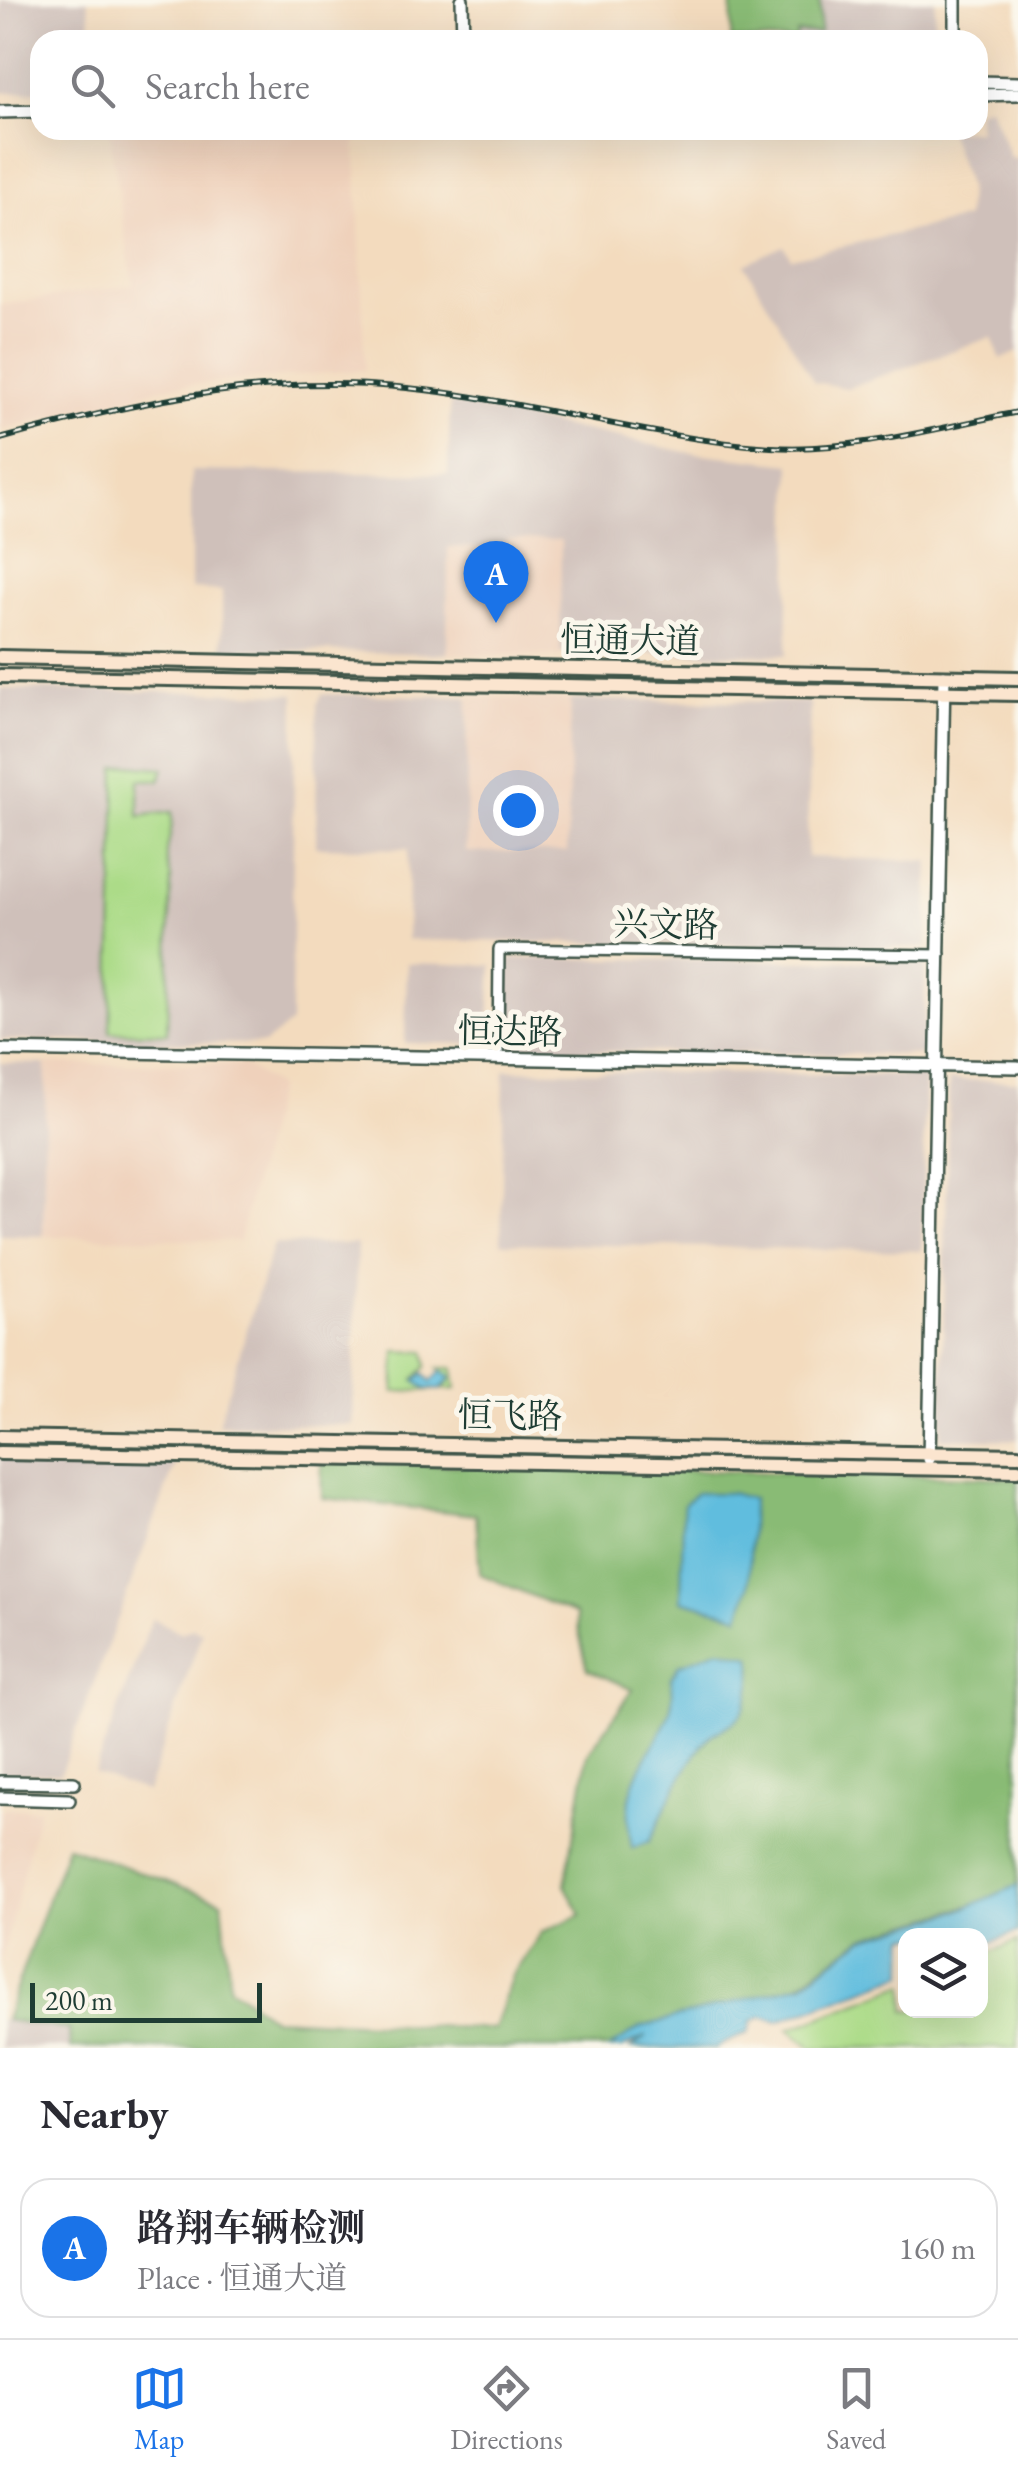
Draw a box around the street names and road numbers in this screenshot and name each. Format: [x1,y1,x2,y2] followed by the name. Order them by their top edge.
[560,616,700,664] street label: 恒通大道
[613,901,719,947] street label: 兴文路
[457,1008,563,1054] street label: 恒达路
[457,1392,563,1438] street label: 恒飞路

